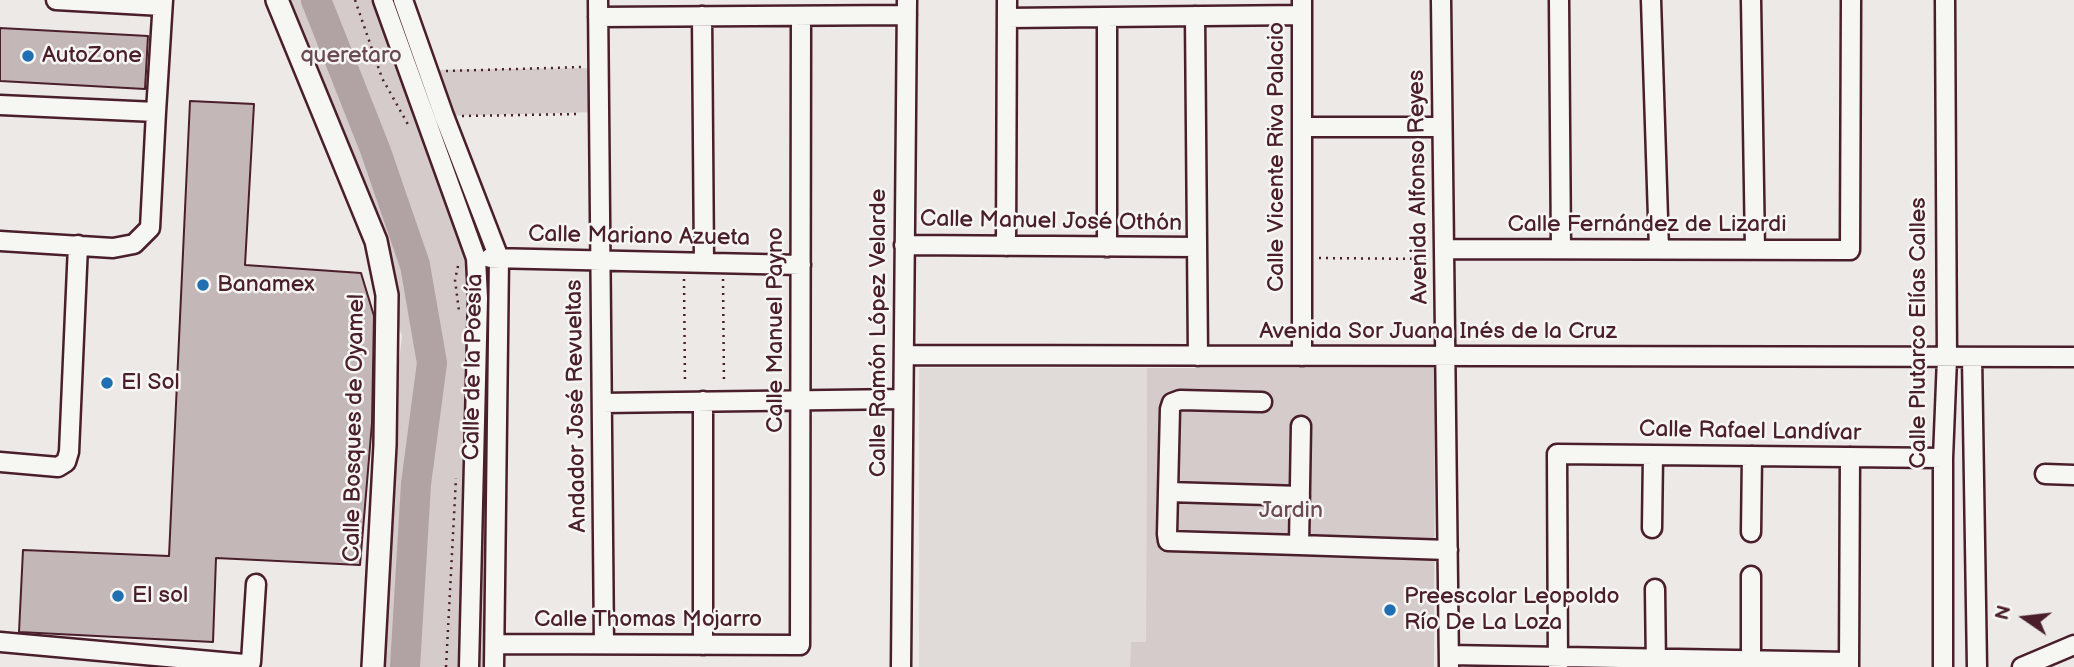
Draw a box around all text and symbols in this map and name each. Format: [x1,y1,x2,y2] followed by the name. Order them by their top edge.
[1263,22,1291,292] street label: Calle Vicente Riva Palacio
[42,42,142,70] place label: AutoZone
[300,42,402,70] park label: queretaro
[20,48,36,64] marker: AutoZone
[1403,70,1435,304] street label: Avenida Alfonso Reyes
[865,189,893,477] street label: Calle Ramón López Velarde
[1905,197,1933,469] street label: Calle Plutarco Elías Calles
[920,206,1182,238] street label: Calle Manuel José Othón
[1507,211,1787,239] street label: Calle Fernández de Lizardi
[528,221,750,253] street label: Calle Mariano Azueta
[762,227,790,433] street label: Calle Manuel Payno
[217,271,315,299] place label: Banamex
[459,273,489,461] street label: Calle de la Poesía
[195,277,211,293] marker: Banamex
[561,279,593,533] street label: Andador José Revueltas
[339,294,371,562] street label: Calle Bosques de Oyamel
[1259,318,1617,346] street label: Avenida Sor Juana Inés de la Cruz
[121,369,180,397] place label: El Sol
[99,375,115,391] marker: El Sol
[1639,416,1861,448] street label: Calle Rafael Landívar
[1259,497,1323,525] park label: Jardin
[132,582,188,610] place label: El sol
[1404,583,1620,637] place label: Preescolar Leopoldo Río De La Loza
[1990,583,2060,653] north arrow
[110,588,126,604] marker: El sol
[1382,602,1398,618] marker: Preescolar Leopoldo Río De La Loza
[1991,603,2017,623] text: N
[534,606,762,634] street label: Calle Thomas Mojarro

